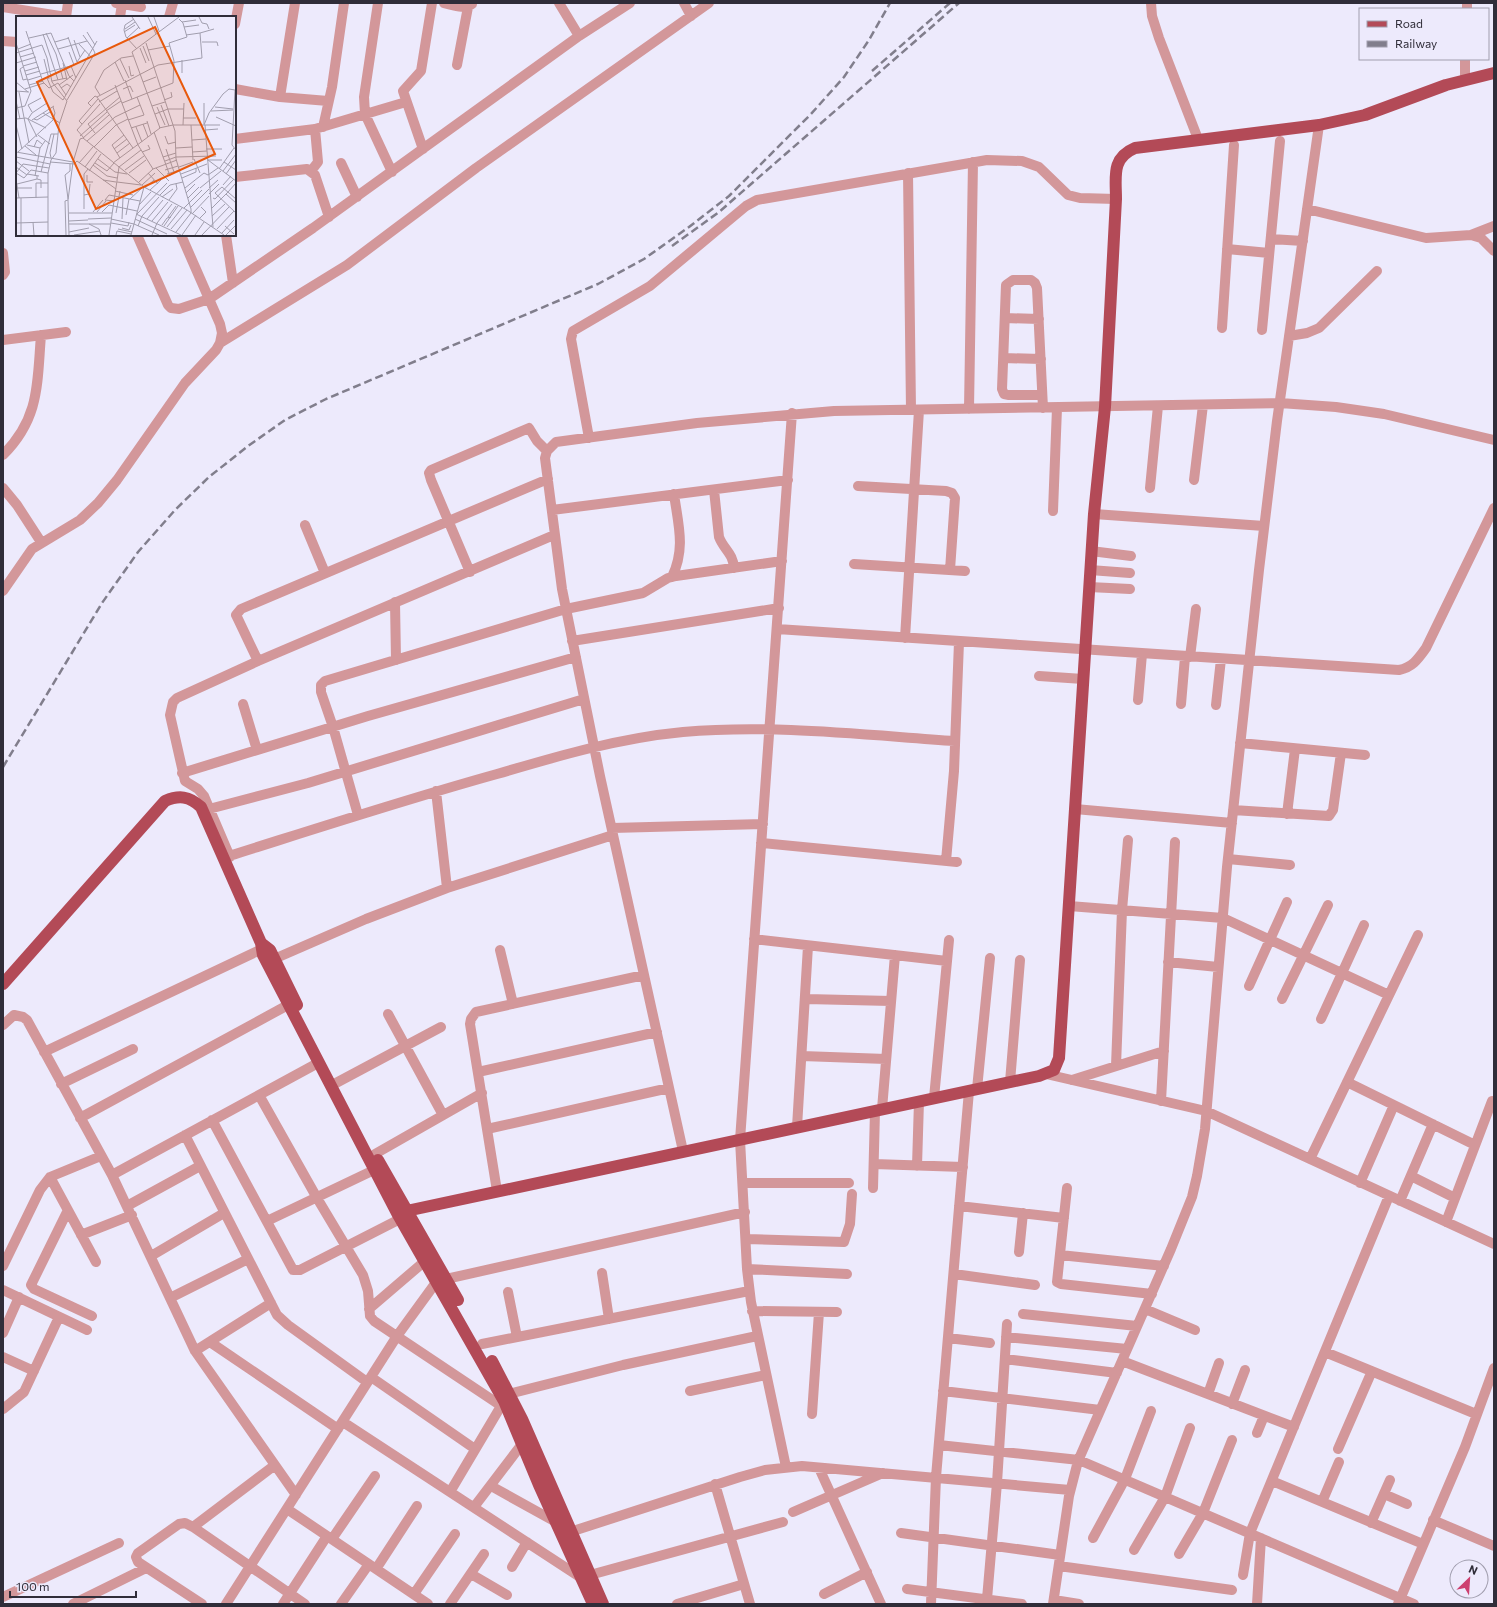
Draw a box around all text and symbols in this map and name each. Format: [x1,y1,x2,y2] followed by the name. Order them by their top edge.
[1359,8,1489,60] legend
[16,16,236,236] inset map
[1395,16,1423,30] text: Road
[1395,36,1437,50] text: Railway
[1449,1559,1489,1599] north arrow
[1467,1562,1480,1577] text: N
[10,1573,136,1599] scale bar
[16,1579,50,1593] text: 100 m

